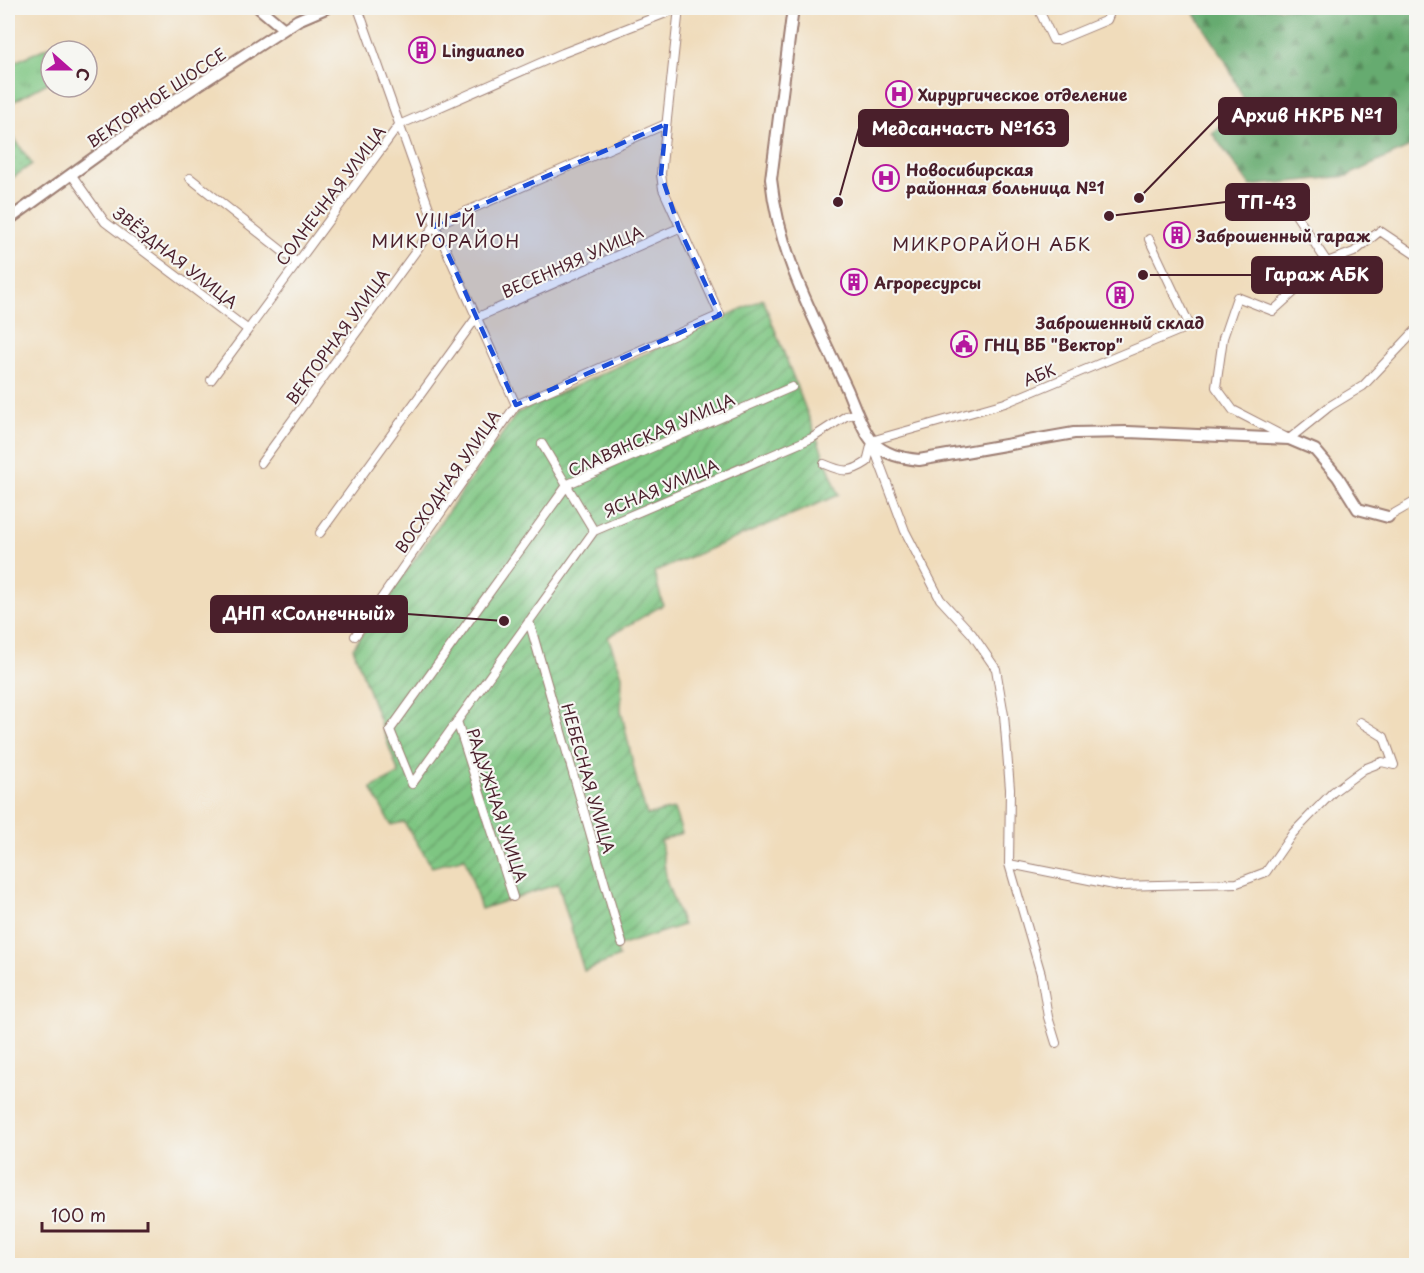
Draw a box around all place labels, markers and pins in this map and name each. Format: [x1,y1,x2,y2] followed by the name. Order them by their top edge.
[407,35,437,65] building icon: Linguaneo
[442,38,524,62] place label: Linguaneo
[884,79,914,109] hospital icon: Хирургическое отделение
[918,82,1128,106] place label: Хирургическое отделение
[1219,98,1396,134] callout: Архив НКРБ №1
[859,110,1068,146] callout: Медсанчасть №163
[906,157,1105,199] place label: Новосибирская районная больница №1
[871,163,901,193] hospital icon: Новосибирская районная больница №1
[1226,184,1309,220] callout: ТП-43
[1162,220,1192,250] building icon: Заброшенный гараж
[1195,223,1371,247] place label: Заброшенный гараж
[1252,257,1382,293] callout: Гараж АБК
[839,267,869,297] building icon: Агроресурсы
[873,270,981,294] place label: Агроресурсы
[1105,280,1135,310] building icon: Заброшенный склад
[1035,310,1205,334] place label: Заброшенный склад
[949,329,979,359] public building icon: ГНЦ ВБ "Вектор"
[984,332,1123,356] place label: ГНЦ ВБ "Вектор"
[211,596,407,632] callout: ДНП «Солнечный»

